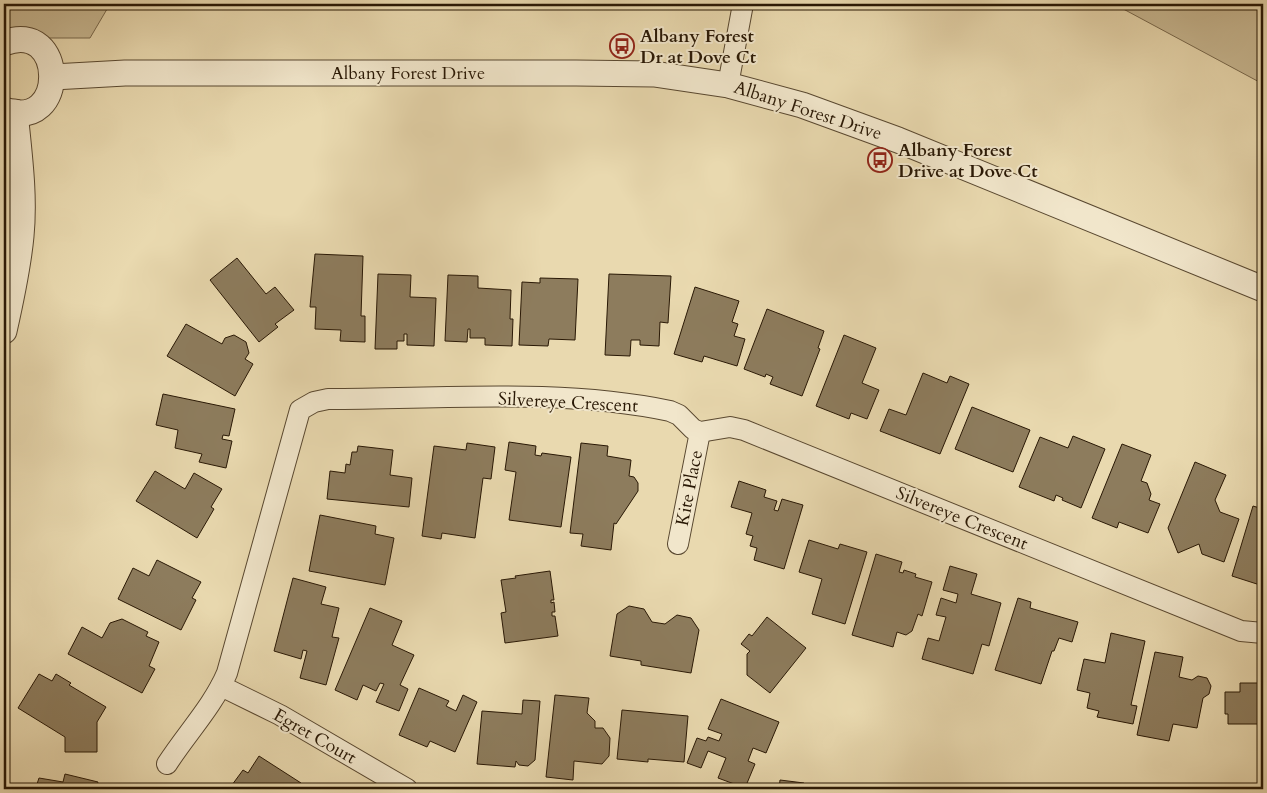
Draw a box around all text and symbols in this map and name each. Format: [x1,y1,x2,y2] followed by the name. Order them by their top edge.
[640,24,757,70] place label: Albany Forest Dr at Dove Ct
[609,33,635,59] bus stop icon: Albany Forest Dr at Dove Ct
[331,61,485,86] street label: Albany Forest Drive
[731,75,885,146] street label: Albany Forest Drive
[898,138,1038,184] place label: Albany Forest Drive at Dove Ct
[867,147,893,173] bus stop icon: Albany Forest Drive at Dove Ct
[497,386,639,419] street label: Silvereye Crescent
[670,448,709,528] street label: Kite Place
[892,481,1032,556] street label: Silvereye Crescent
[269,703,361,770] street label: Egret Court

